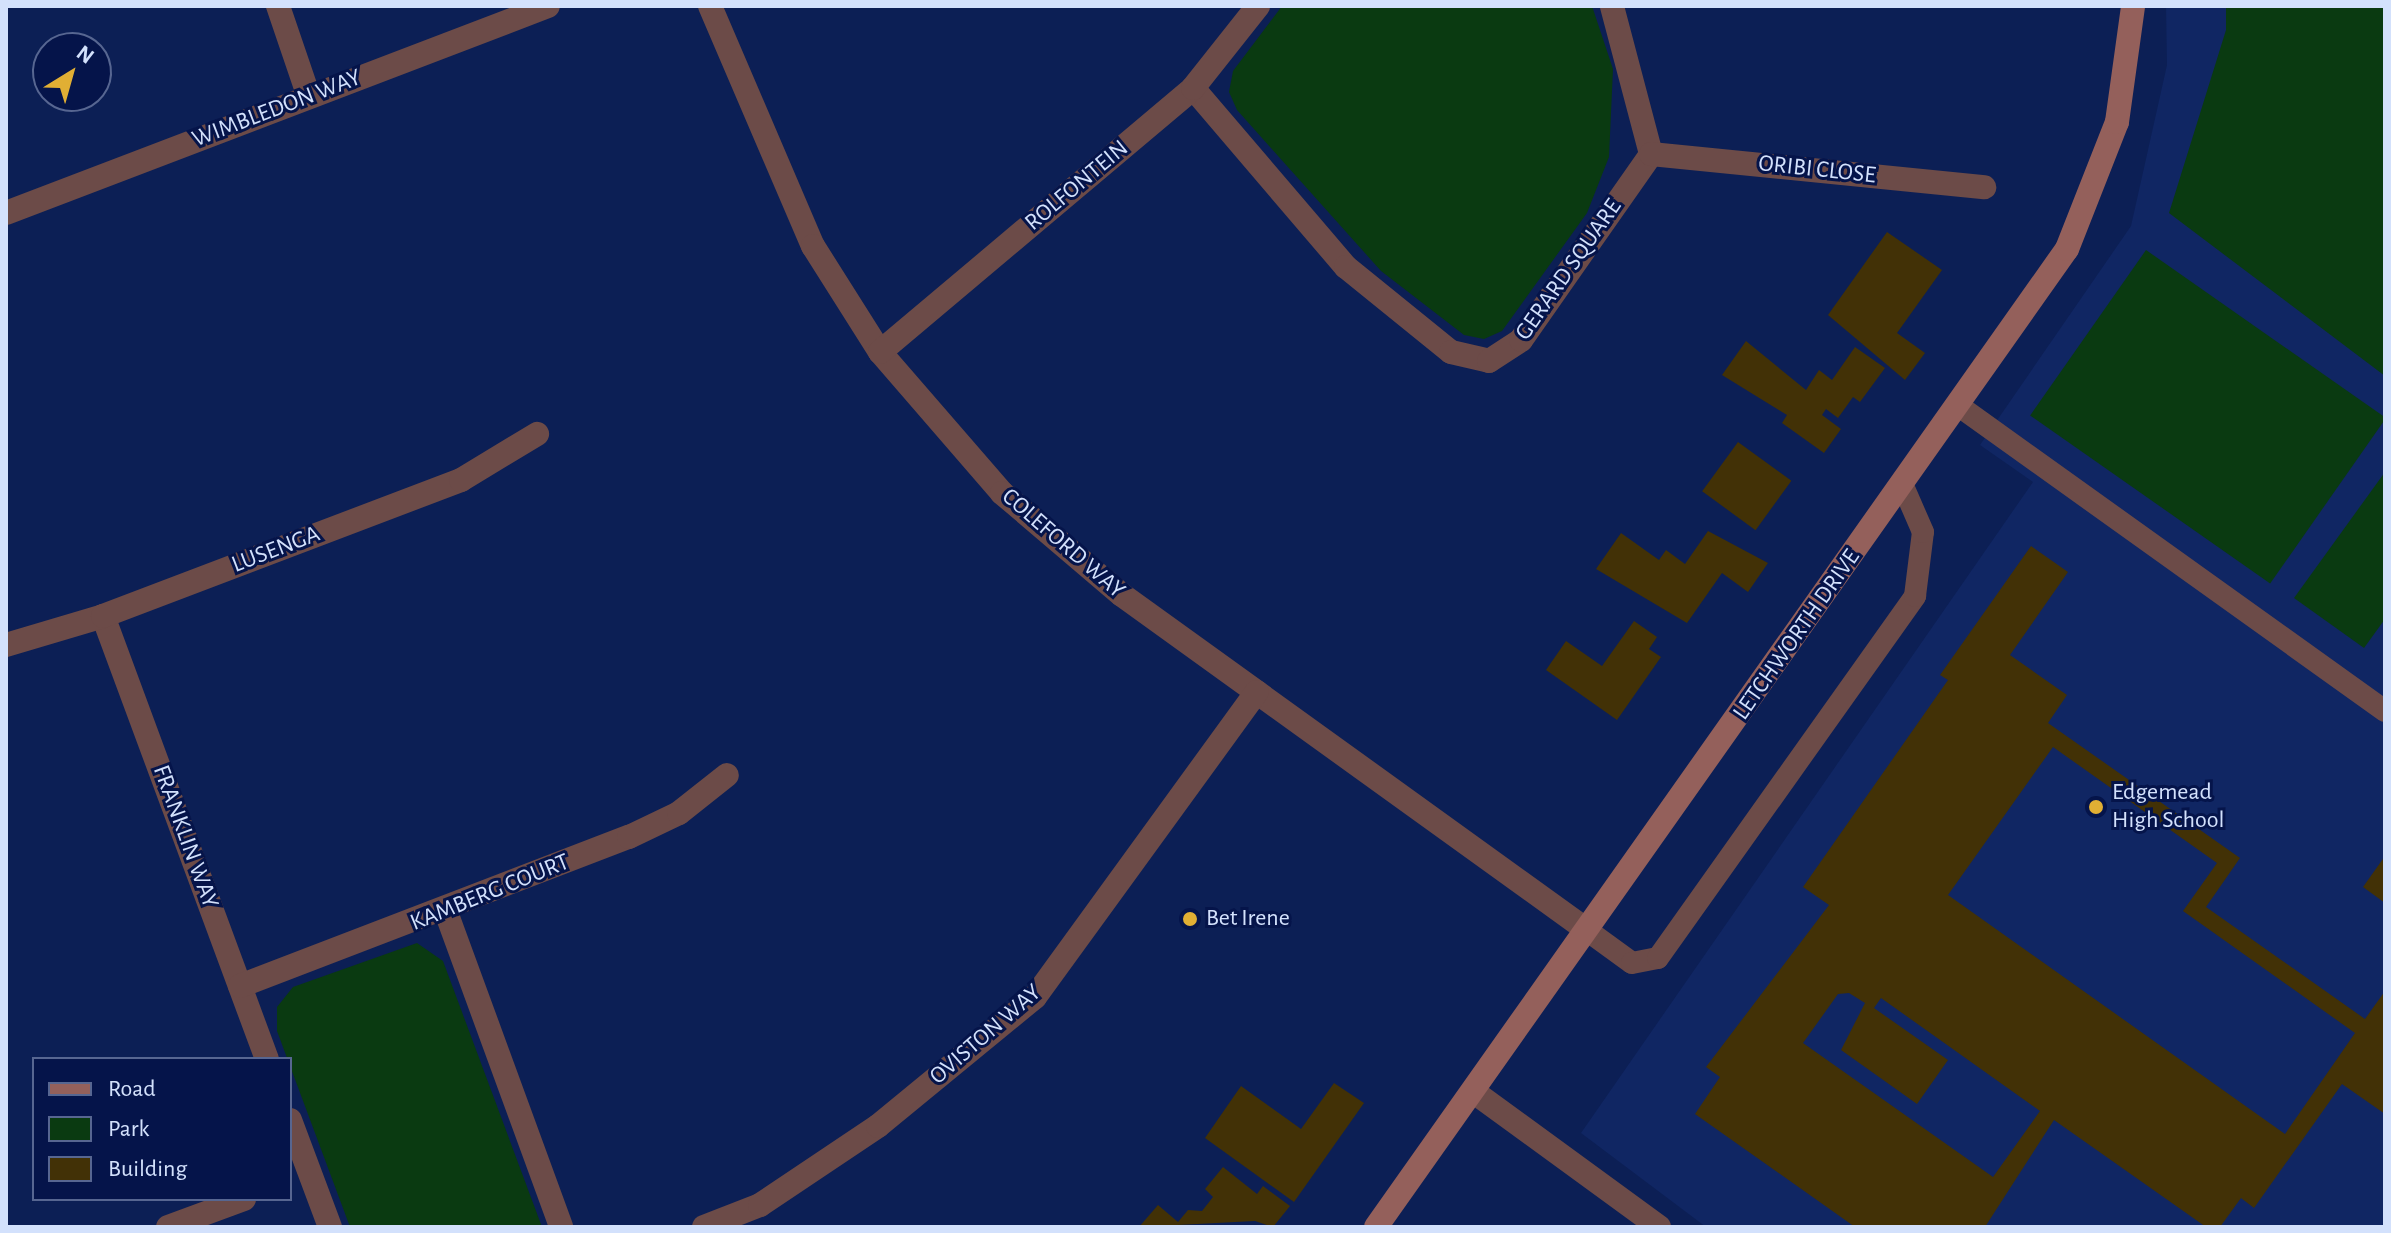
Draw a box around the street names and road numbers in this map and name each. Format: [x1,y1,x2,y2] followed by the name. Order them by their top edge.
[188,64,366,154] street label: WIMBLEDON WAY
[1019,134,1135,238] street label: ROLFONTEIN
[1757,150,1877,190] street label: ORIBI CLOSE
[1510,194,1628,346] street label: GERARD SQUARE
[995,483,1131,605] street label: COLEFORD WAY
[228,520,324,580] street label: LUSENGA
[1727,544,1867,726] street label: LETCHWORTH DRIVE
[146,762,224,912] street label: FRANKLIN WAY
[406,848,574,938] street label: KAMBERG COURT
[924,979,1048,1091] street label: OVISTON WAY

